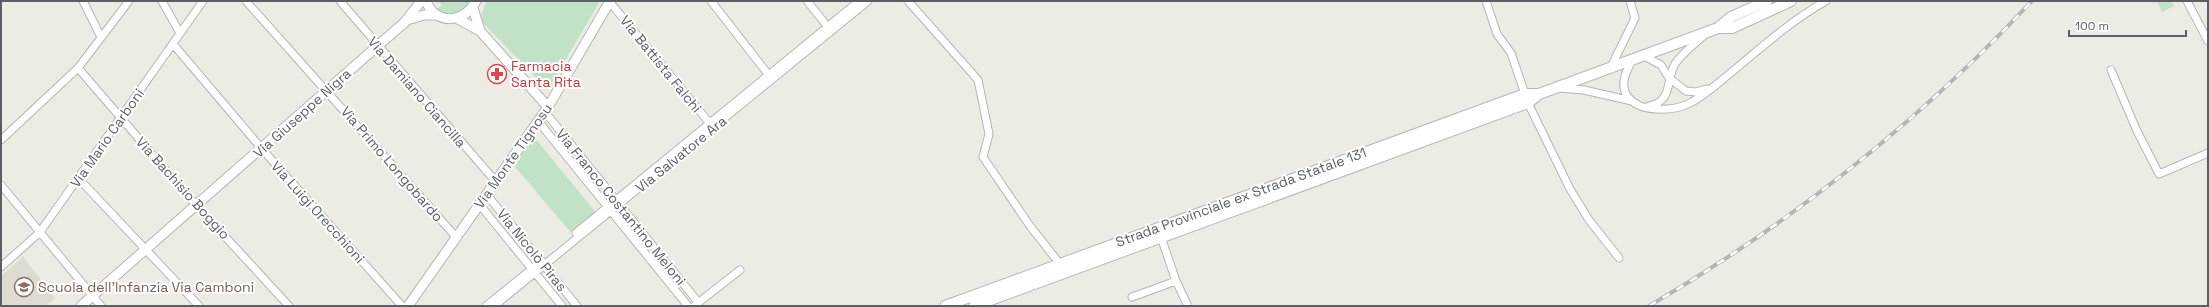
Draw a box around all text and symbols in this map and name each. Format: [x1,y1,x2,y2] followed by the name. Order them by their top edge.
[616,12,706,116] street label: Via Battista Falchi
[2069,12,2186,38] scale bar
[2075,18,2109,34] text: 100 m
[364,33,470,151] street label: Via Damiano Ciancilla
[511,57,581,91] place label: Farmacia Santa Rita
[486,63,508,85] pharmacy icon: Farmacia Santa Rita
[249,64,355,162] street label: Via Giuseppe Nigra
[66,85,148,191] street label: Via Mario Carboni
[470,100,556,212] street label: Via Monte Tignosu
[337,102,447,226] street label: Via Primo Longobardo
[632,112,730,196] street label: Via Salvatore Ara
[552,125,690,289] street label: Via Franco Costantino Meloni
[132,133,234,243] street label: Via Bachisio Boggio
[1113,143,1369,251] street label: Strada Provinciale ex Strada Statale 131
[267,157,369,267] street label: Via Luigi Orecchioni
[493,205,571,295] street label: Via Nicolò Piras
[13,276,35,298] school or university icon: Scuola dell'Infanzia Via Camboni
[38,278,254,296] place label: Scuola dell'Infanzia Via Camboni

